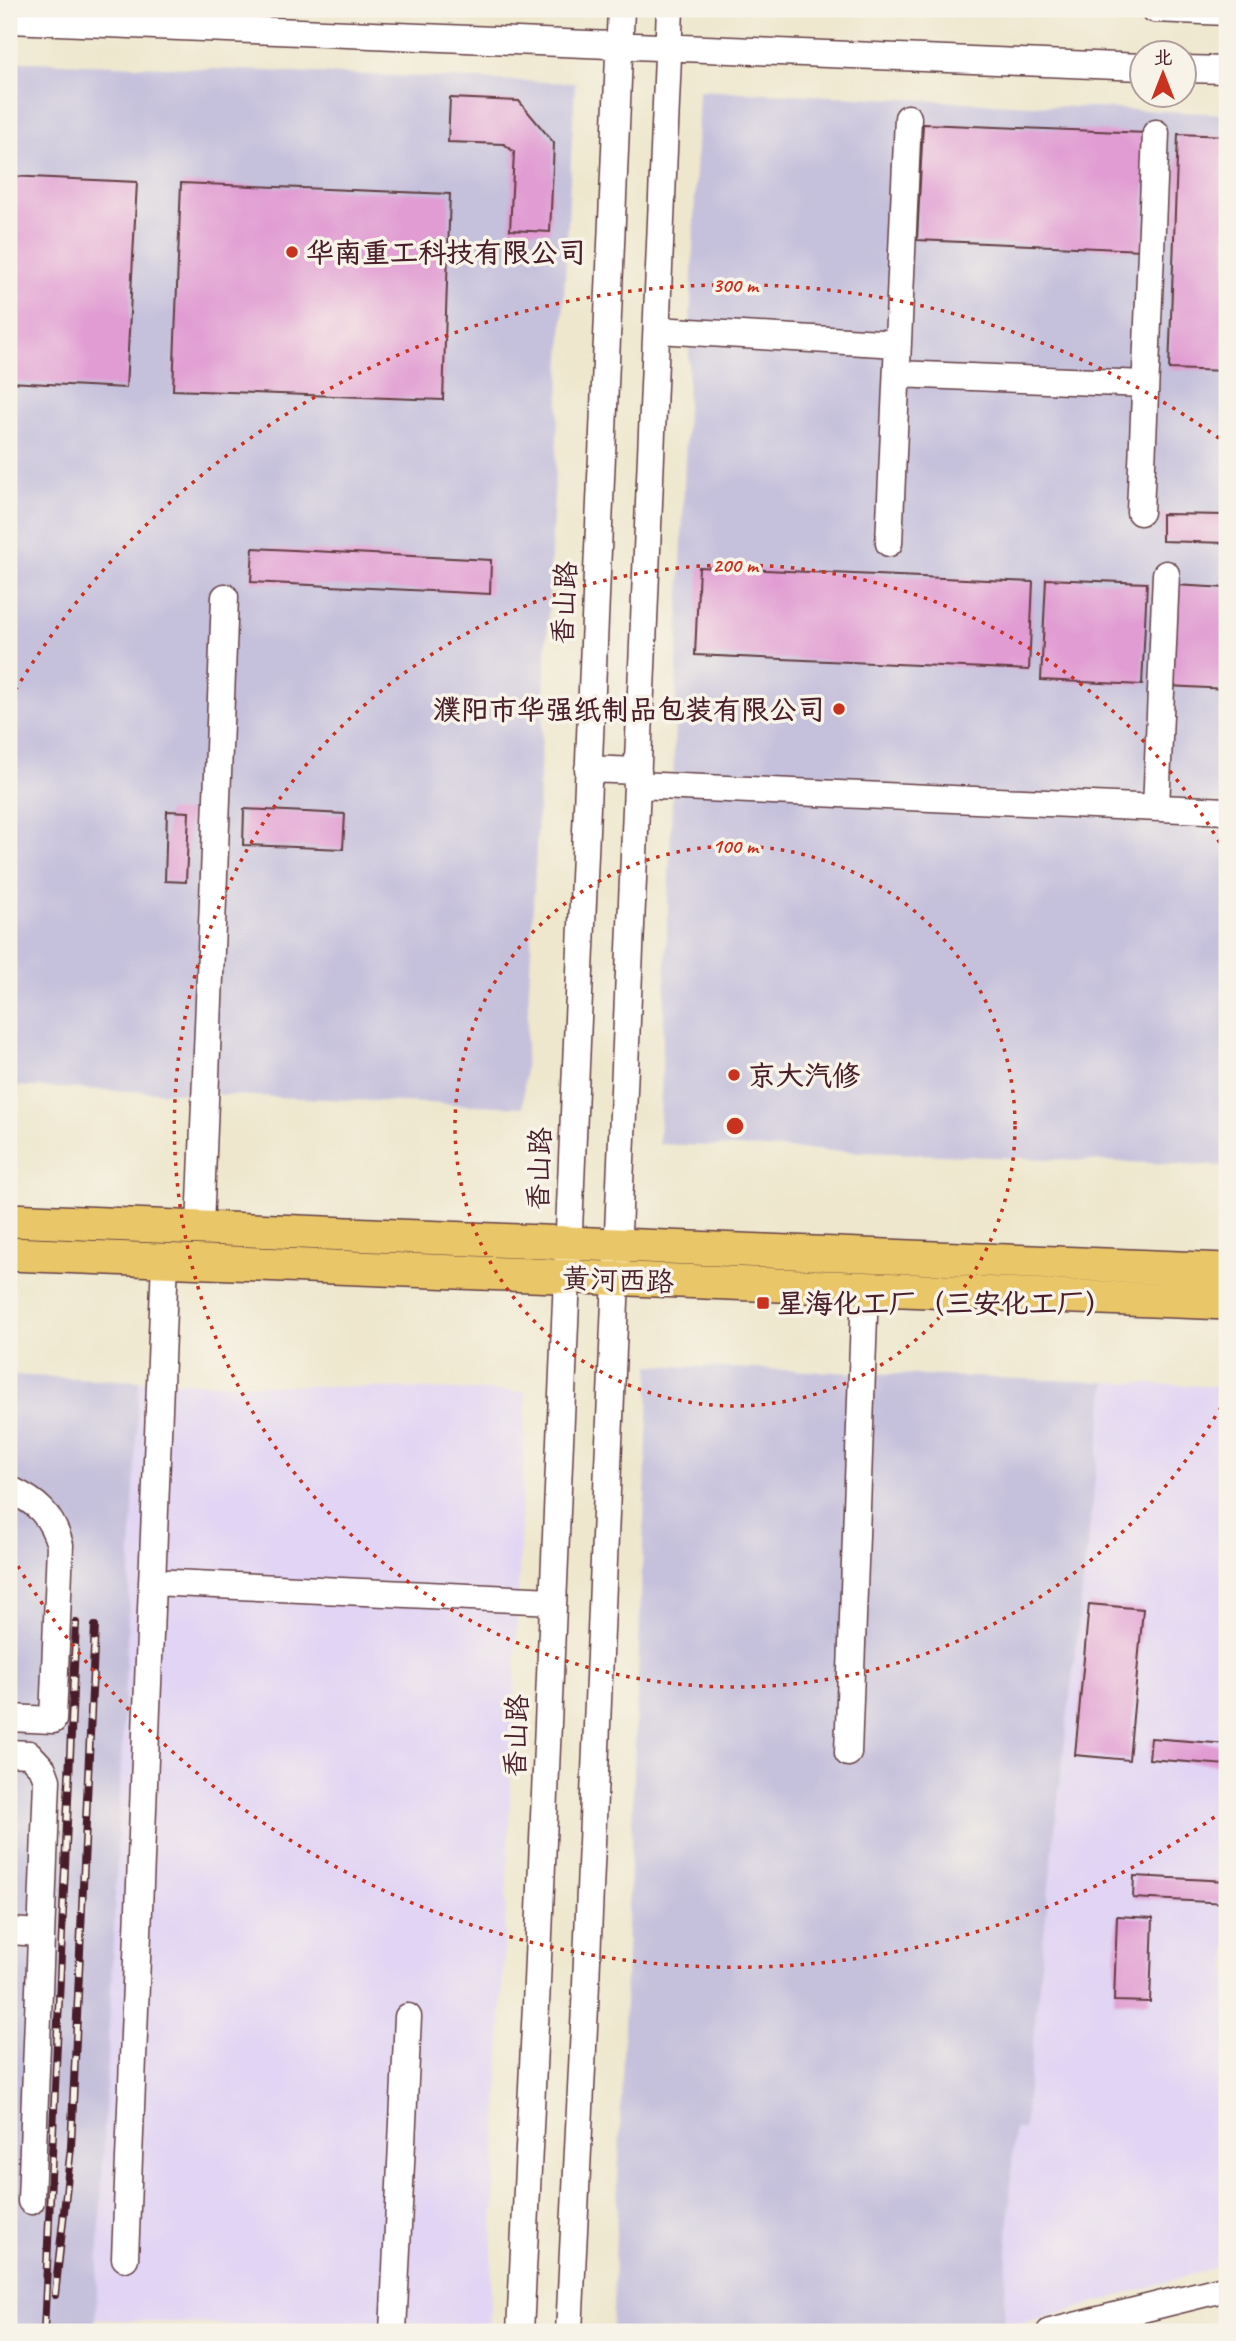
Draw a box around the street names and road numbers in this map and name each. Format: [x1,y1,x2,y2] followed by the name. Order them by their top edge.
[544,560,584,646] street label: 香山路
[520,1126,558,1212] street label: 香山路
[561,1261,675,1299] street label: 黄河西路
[497,1693,535,1779] street label: 香山路

